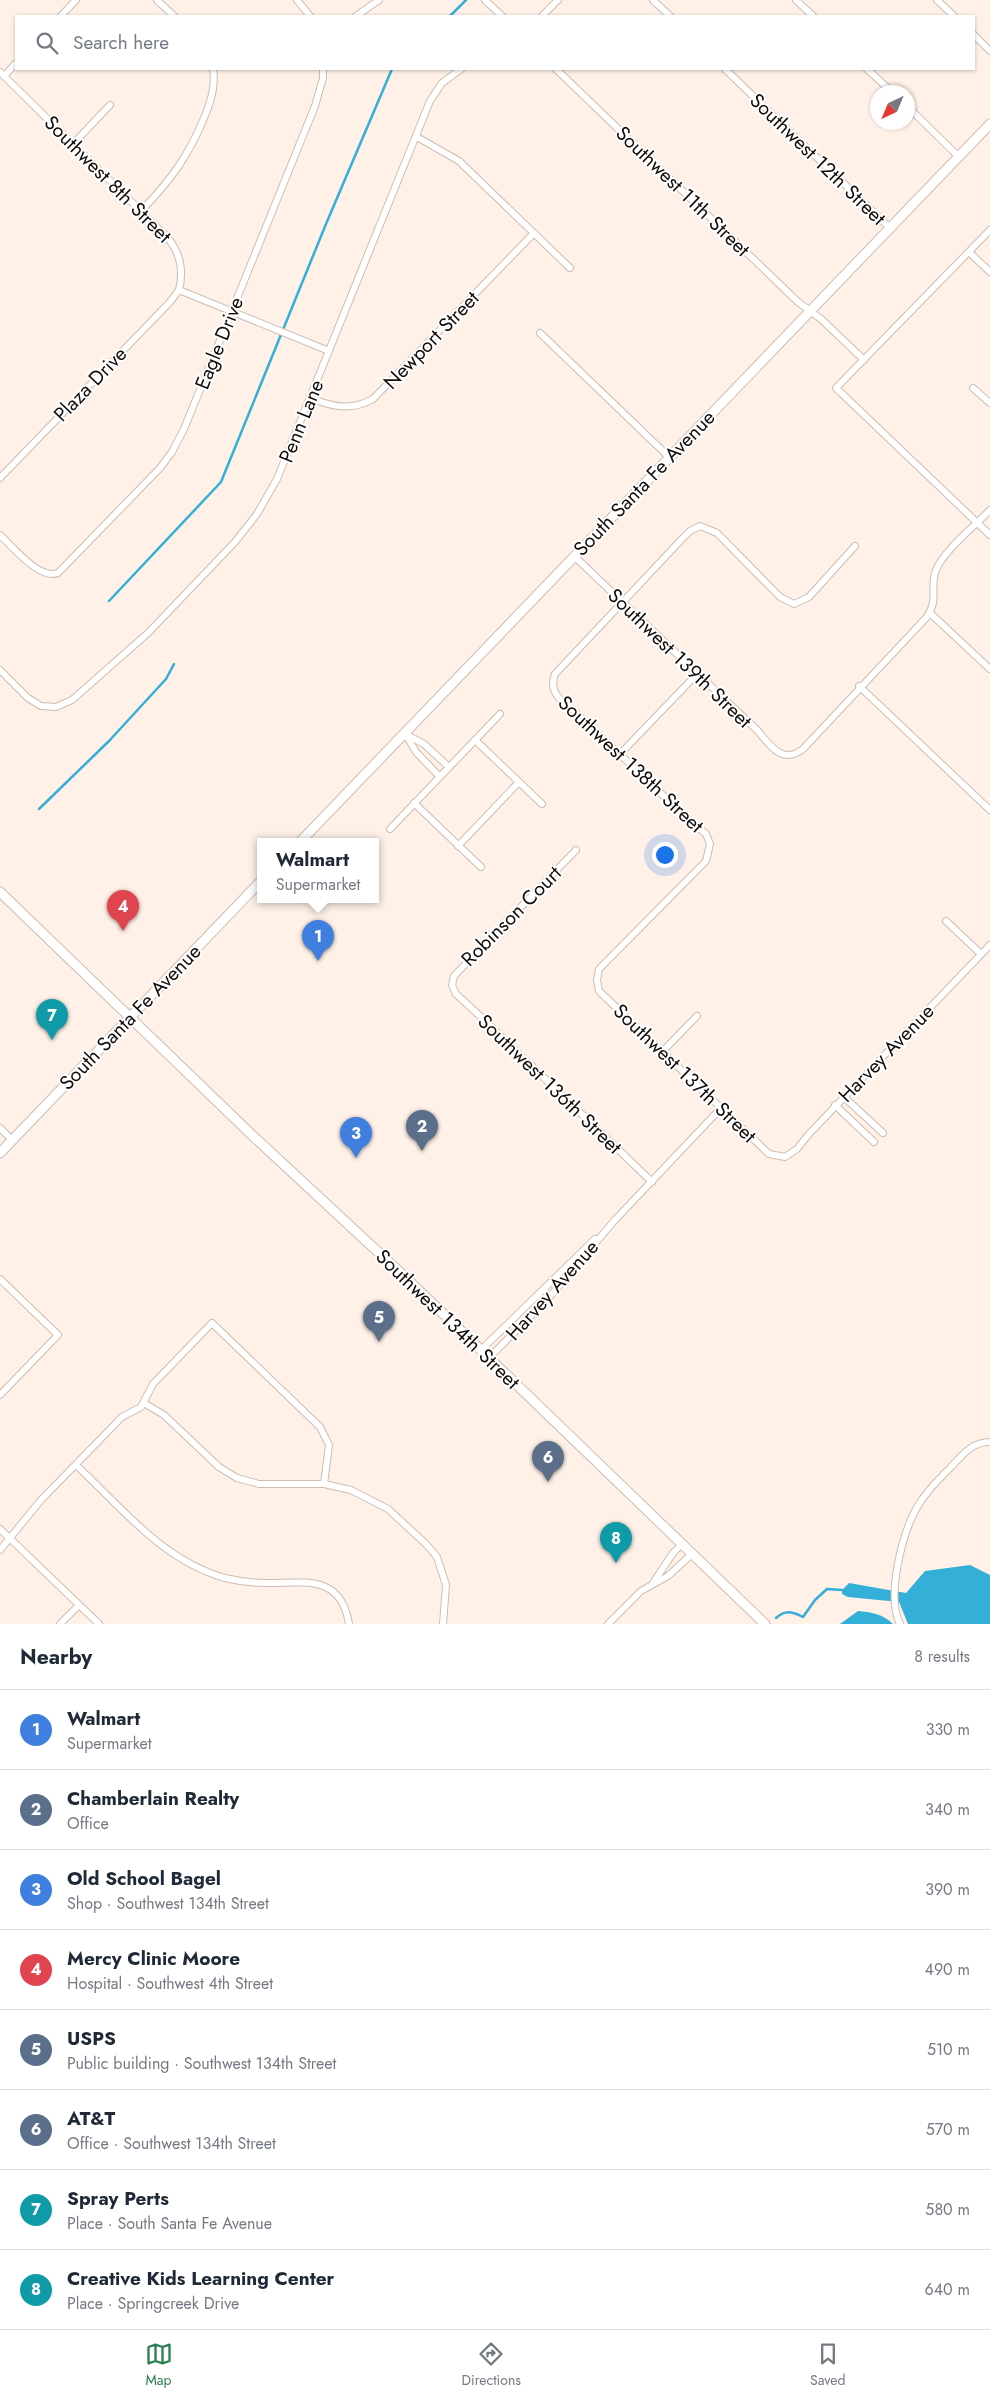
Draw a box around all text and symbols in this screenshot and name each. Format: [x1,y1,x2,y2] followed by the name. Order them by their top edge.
[15,15,975,70] search box
[33,29,61,57] icon: search
[73,29,169,56] text: Search here
[870,85,915,130] north arrow
[743,87,892,232] street label: Southwest 12th Street
[37,109,178,250] street label: Southwest 8th Street
[609,119,757,263] street label: Southwest 11th Street
[377,285,486,396] street label: Newport Street
[188,293,251,394] street label: Eagle Drive
[47,340,134,428] street label: Plaza Drive
[272,375,331,467] street label: Penn Lane
[567,404,722,563] street label: South Santa Fe Avenue
[601,582,758,735] street label: Southwest 139th Street
[551,689,710,840] street label: Southwest 138th Street
[257,838,379,903] popup
[652,842,678,868] your location
[276,846,349,873] text: Walmart
[455,859,568,973] street label: Robinson Court
[276,873,360,896] text: Supermarket
[107,890,139,931] pin: 4
[302,920,334,961] pin: 1
[53,938,208,1097] street label: South Santa Fe Avenue
[607,997,763,1150] street label: Southwest 137th Street
[832,998,941,1109] street label: Harvey Avenue
[36,999,68,1040] pin: 7
[471,1008,628,1161] street label: Southwest 136th Street
[406,1110,438,1151] pin: 2
[340,1117,372,1158] pin: 3
[499,1233,606,1347] street label: Harvey Avenue
[369,1243,526,1396] street label: Southwest 134th Street
[363,1301,395,1342] pin: 5
[532,1441,564,1482] pin: 6
[600,1522,632,1563] pin: 8
[20,1642,92,1672] text: Nearby
[914,1645,970,1668] text: 8 results
[67,1705,140,1732] text: Walmart
[32,1718,40,1741] text: 1
[926,1718,970,1741] text: 330 m
[67,1732,152,1755] text: Supermarket
[67,1785,239,1812] text: Chamberlain Realty
[31,1798,41,1821] text: 2
[925,1798,970,1821] text: 340 m
[67,1812,109,1835] text: Office
[67,1865,221,1892] text: Old School Bagel
[31,1878,41,1901] text: 3
[925,1878,970,1901] text: 390 m
[67,1892,269,1915] text: Shop · Southwest 134th Street
[67,1945,240,1972] text: Mercy Clinic Moore
[30,1958,42,1981] text: 4
[925,1958,970,1981] text: 490 m
[67,1972,273,1995] text: Hospital · Southwest 4th Street
[67,2025,116,2052] text: USPS
[31,2038,41,2061] text: 5
[927,2038,970,2061] text: 510 m
[67,2052,336,2075] text: Public building · Southwest 134th Street
[67,2105,115,2132] text: AT&T
[31,2118,41,2141] text: 6
[926,2118,970,2141] text: 570 m
[67,2132,276,2155] text: Office · Southwest 134th Street
[67,2185,169,2212] text: Spray Perts
[31,2198,41,2221] text: 7
[925,2198,970,2221] text: 580 m
[67,2212,272,2235] text: Place · South Santa Fe Avenue
[67,2265,334,2292] text: Creative Kids Learning Center
[31,2278,41,2301] text: 8
[925,2278,970,2301] text: 640 m
[67,2292,239,2315] text: Place · Springcreek Drive
[145,2340,173,2390] tab: Map
[462,2340,521,2390] tab: Directions
[810,2340,845,2390] tab: Saved

